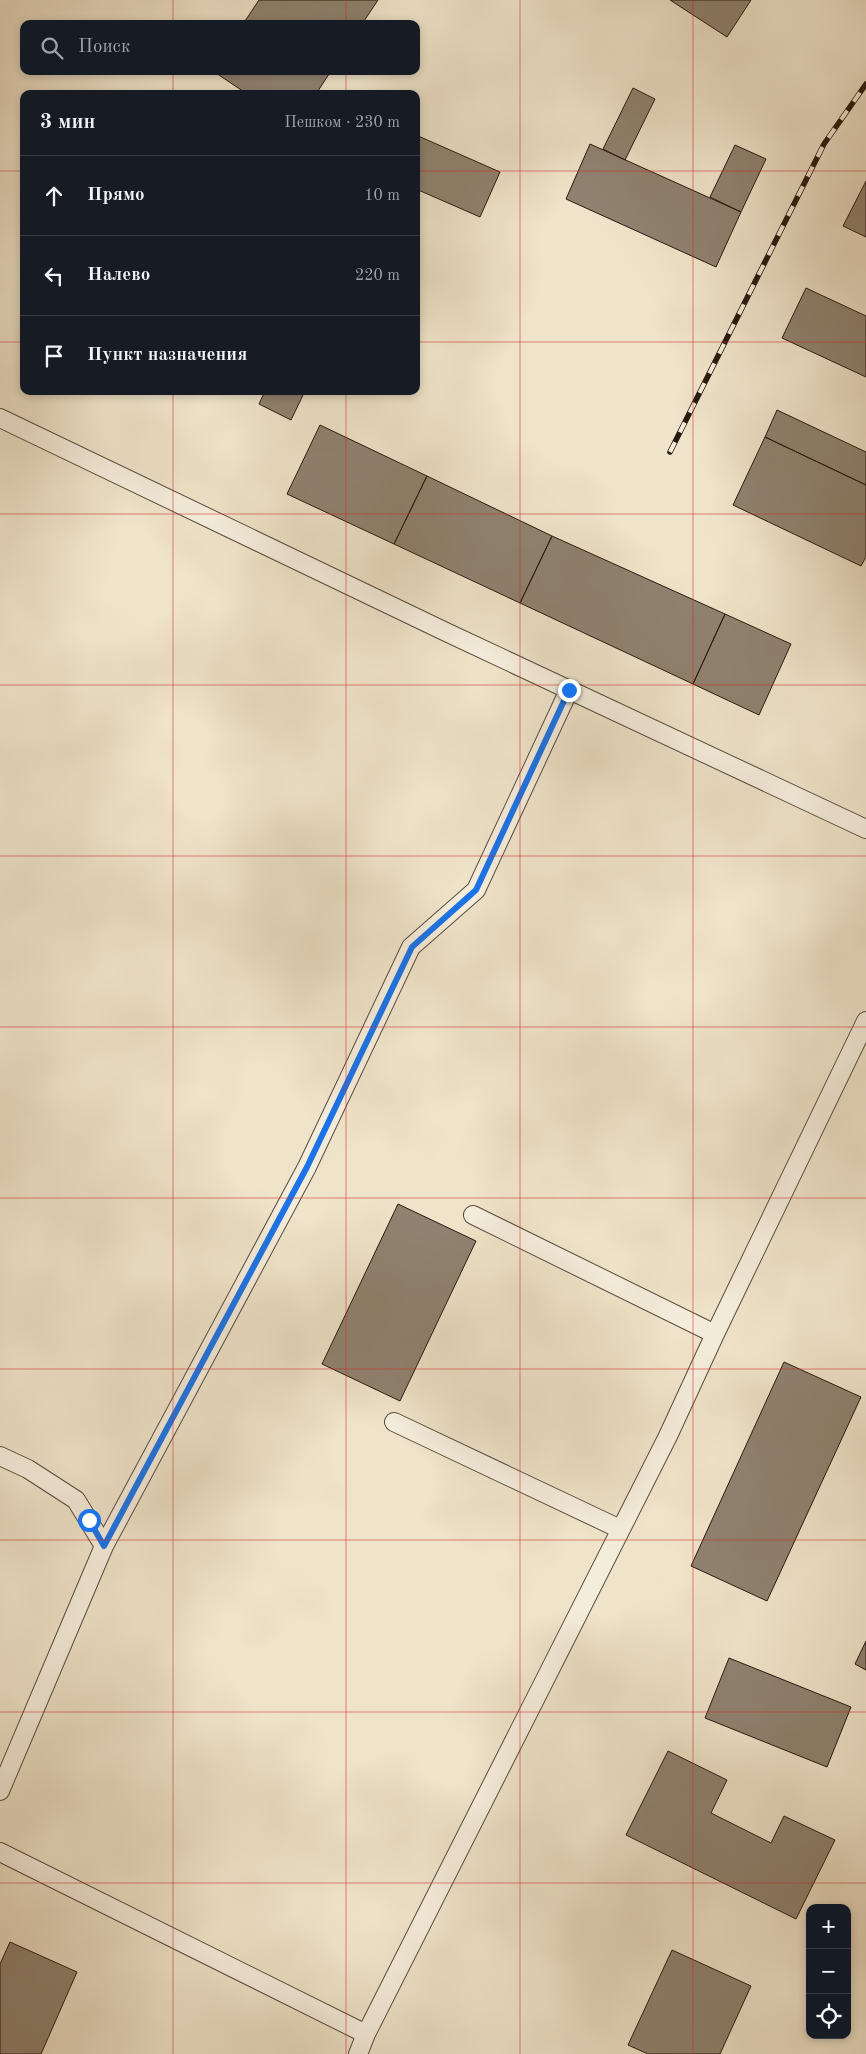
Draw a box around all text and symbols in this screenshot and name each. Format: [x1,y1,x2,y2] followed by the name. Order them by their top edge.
[20,20,420,75] search box
[38,34,66,62] icon: search
[78,38,130,57] text: Поиск
[40,112,95,133] text: 3 мин
[284,115,400,131] text: Пешком · 230 m
[40,182,68,210] icon: ahead
[87,186,145,205] text: Прямо
[364,188,400,204] text: 10 m
[40,262,68,290] icon: left
[87,266,150,285] text: Налево
[355,268,400,284] text: 220 m
[40,342,68,370] icon: arrive
[87,346,247,365] text: Пункт назначения
[558,679,581,702] route end
[78,1509,101,1532] route start
[806,1904,851,2039] map controls
[806,1904,851,1949] button: +
[806,1949,851,1994] button: −
[806,1994,851,2039] button: locate

